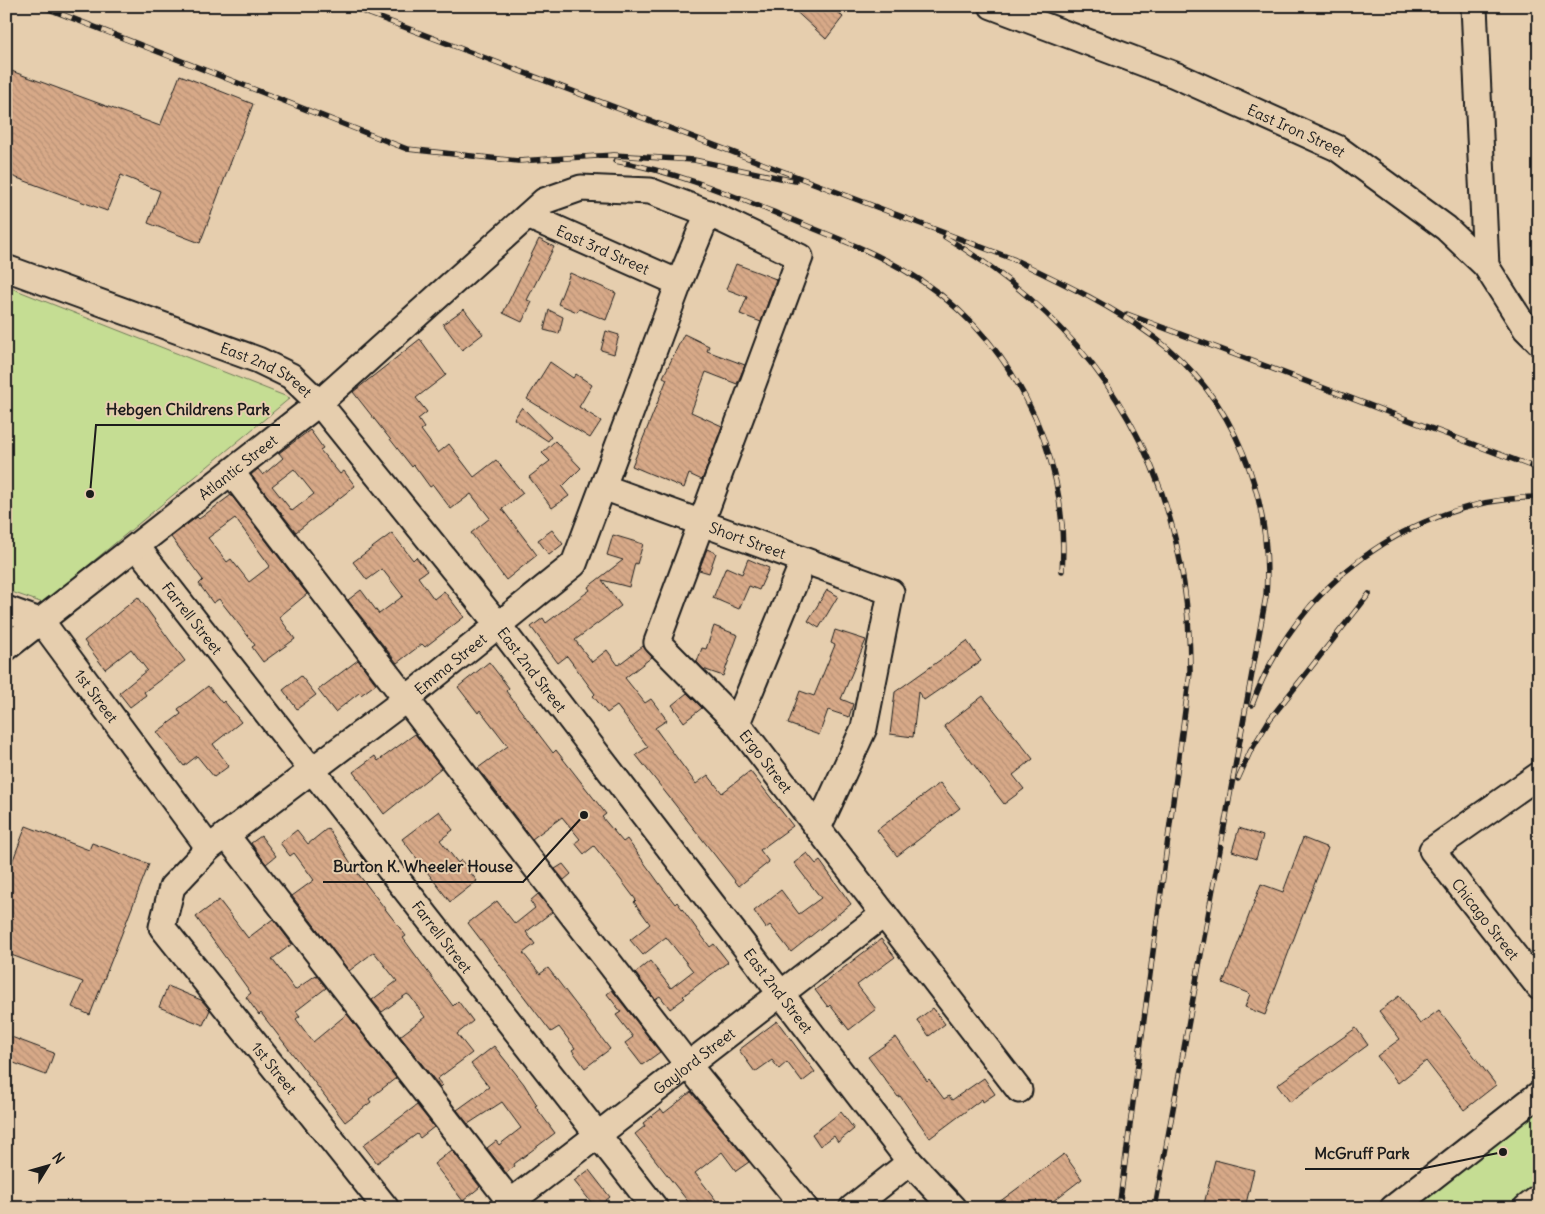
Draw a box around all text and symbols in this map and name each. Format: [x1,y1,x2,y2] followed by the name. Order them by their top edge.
[1244,99,1350,161] street label: East Iron Street
[554,220,652,278] street label: East 3rd Street
[218,338,316,401] street label: East 2nd Street
[96,394,280,425] callout: Hebgen Childrens Park
[106,399,270,420] text: Hebgen Childrens Park
[194,430,281,503] street label: Atlantic Street
[707,517,789,562] street label: Short Street
[158,578,227,658] street label: Farrell Street
[494,623,571,716] street label: East 2nd Street
[410,629,490,698] street label: Emma Street
[71,665,122,726] street label: 1st Street
[736,725,797,797] street label: Ergo Street
[323,851,523,882] callout: Burton K. Wheeler House
[333,856,513,876] text: Burton K. Wheeler House
[1448,874,1524,963] street label: Chicago Street
[408,897,477,977] street label: Farrell Street
[740,944,817,1037] street label: East 2nd Street
[649,1023,738,1098] street label: Gaylord Street
[247,1038,301,1098] street label: 1st Street
[1305,1138,1420,1169] callout: McGruff Park
[22,1142,72,1192] north arrow
[1314,1143,1410,1163] text: McGruff Park
[48,1149,68,1167] text: N

